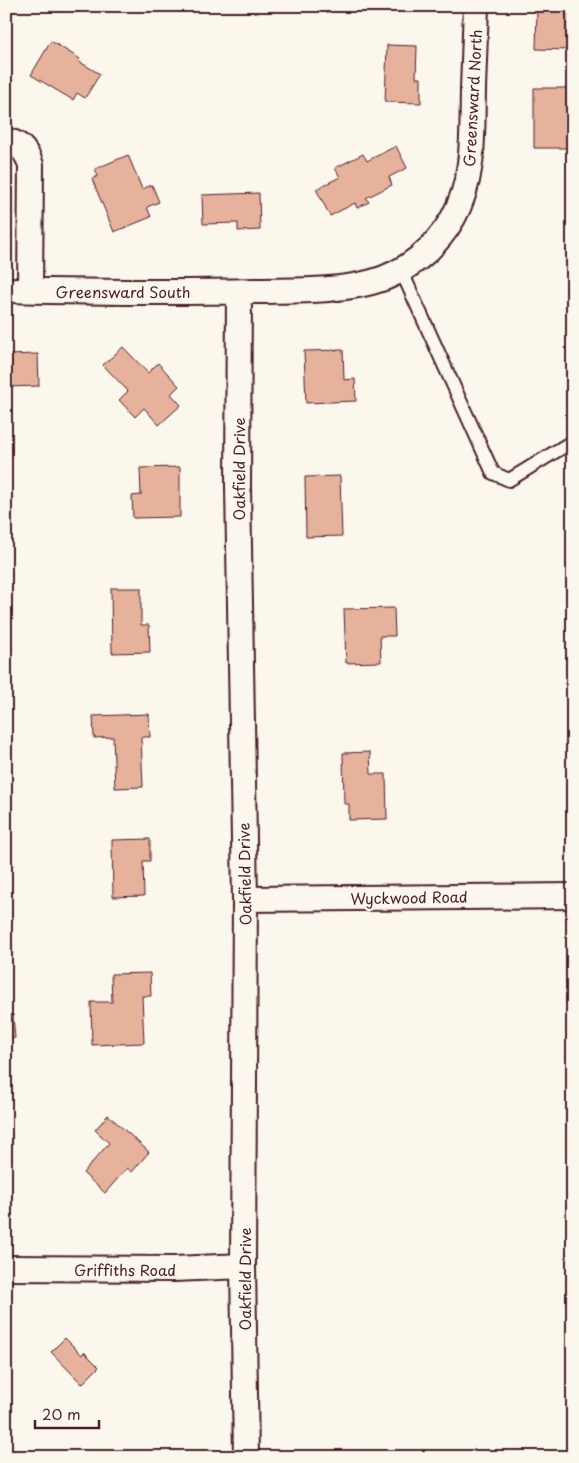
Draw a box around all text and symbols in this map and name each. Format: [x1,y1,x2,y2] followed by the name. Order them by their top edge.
[457,29,487,167] street label: Greensward North
[55,280,191,303] street label: Greensward South
[227,418,250,520] street label: Oakfield Drive
[232,822,256,926] street label: Oakfield Drive
[350,884,468,910] street label: Wyckwood Road
[233,1228,256,1330] street label: Oakfield Drive
[74,1258,176,1281] street label: Griffiths Road
[35,1398,99,1430] scale bar
[42,1402,81,1425] text: 20 m

